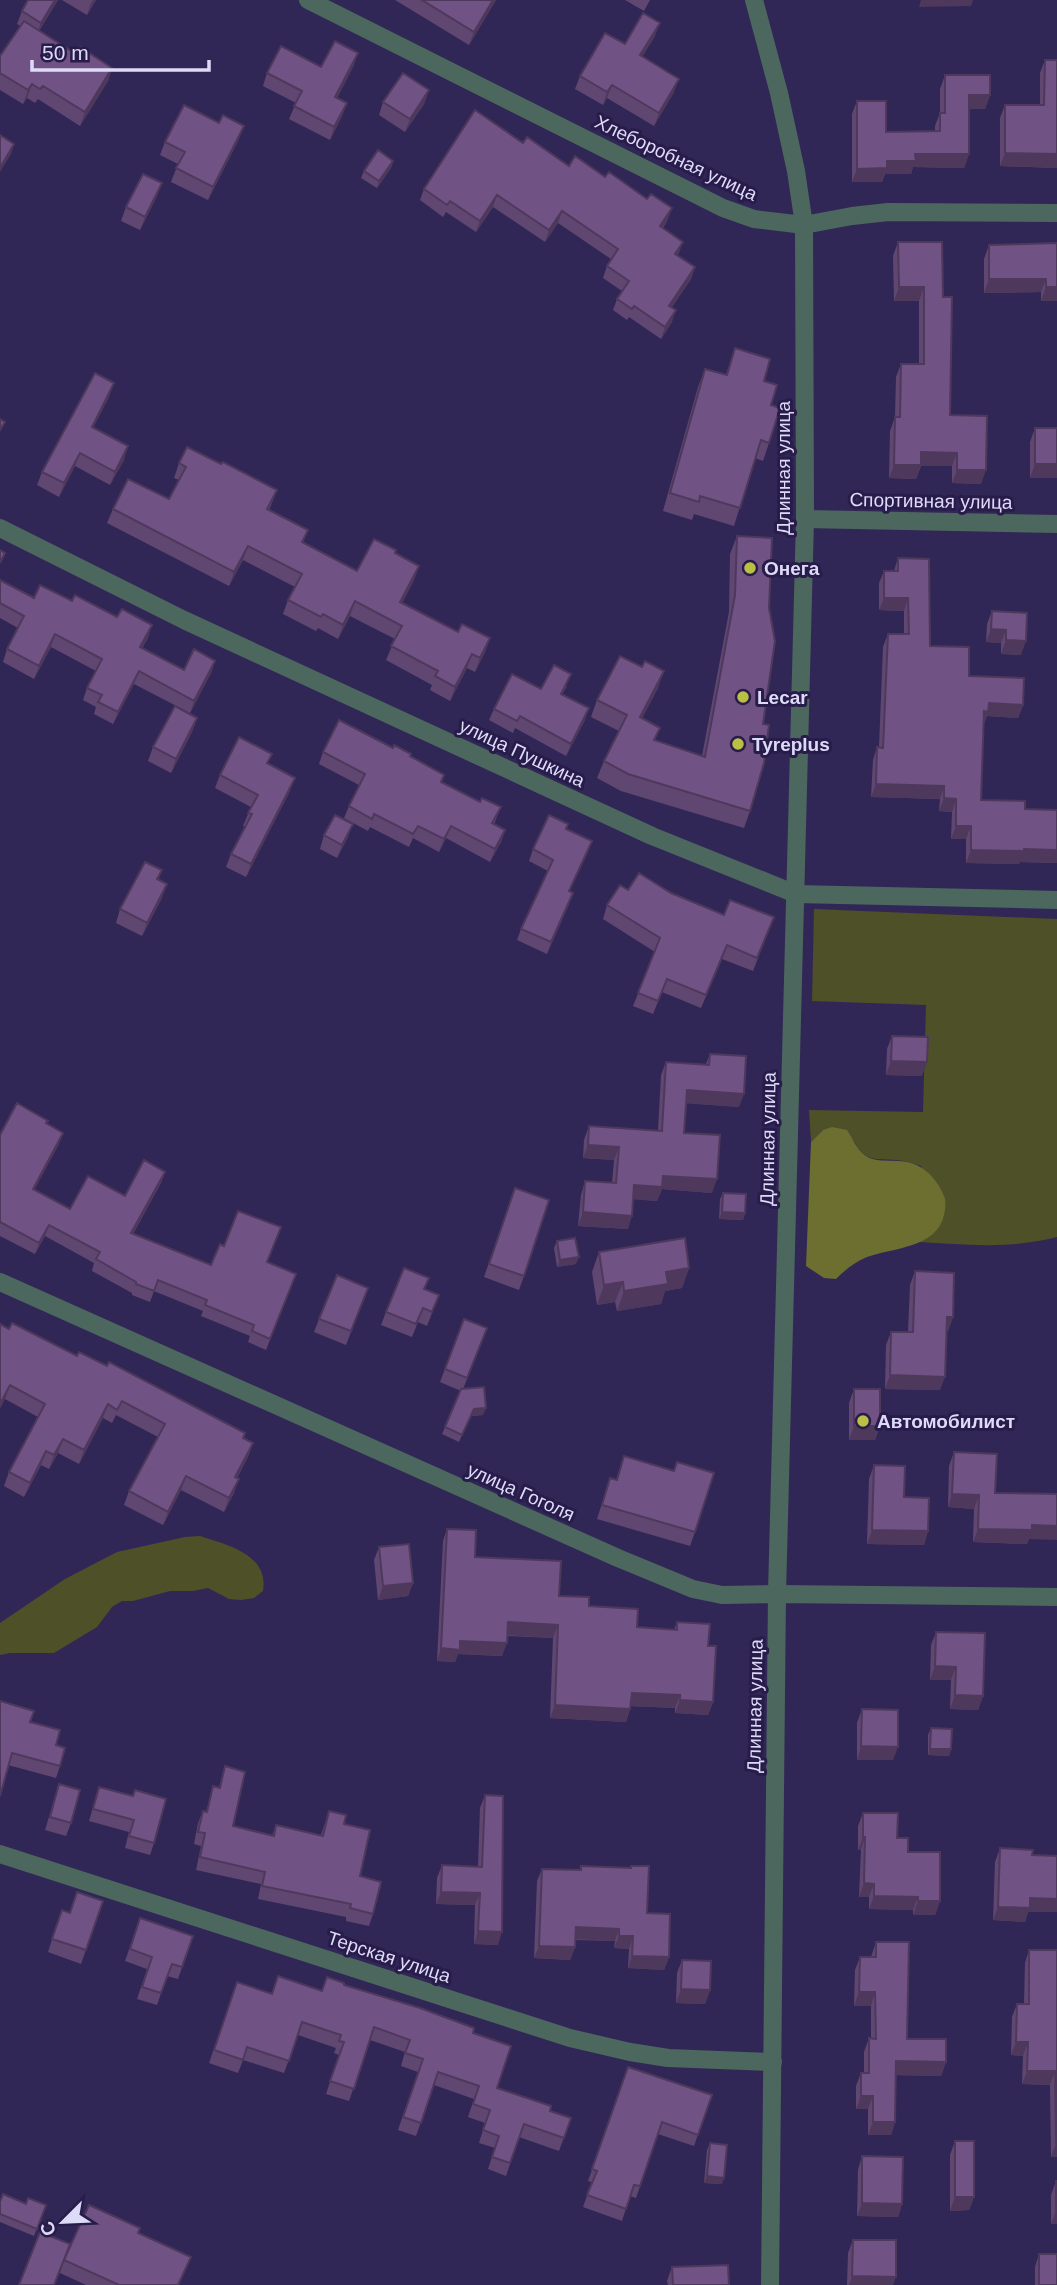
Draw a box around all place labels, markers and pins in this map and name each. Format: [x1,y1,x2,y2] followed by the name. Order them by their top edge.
[764,558,820,579] place label: Онега
[742,560,758,576] marker: Онега
[757,687,808,708] place label: Lecar
[735,689,751,705] marker: Lecar
[752,734,830,755] place label: Tyreplus
[730,736,746,752] marker: Tyreplus
[877,1411,1015,1432] place label: Автомобилист
[855,1413,871,1429] marker: Автомобилист

